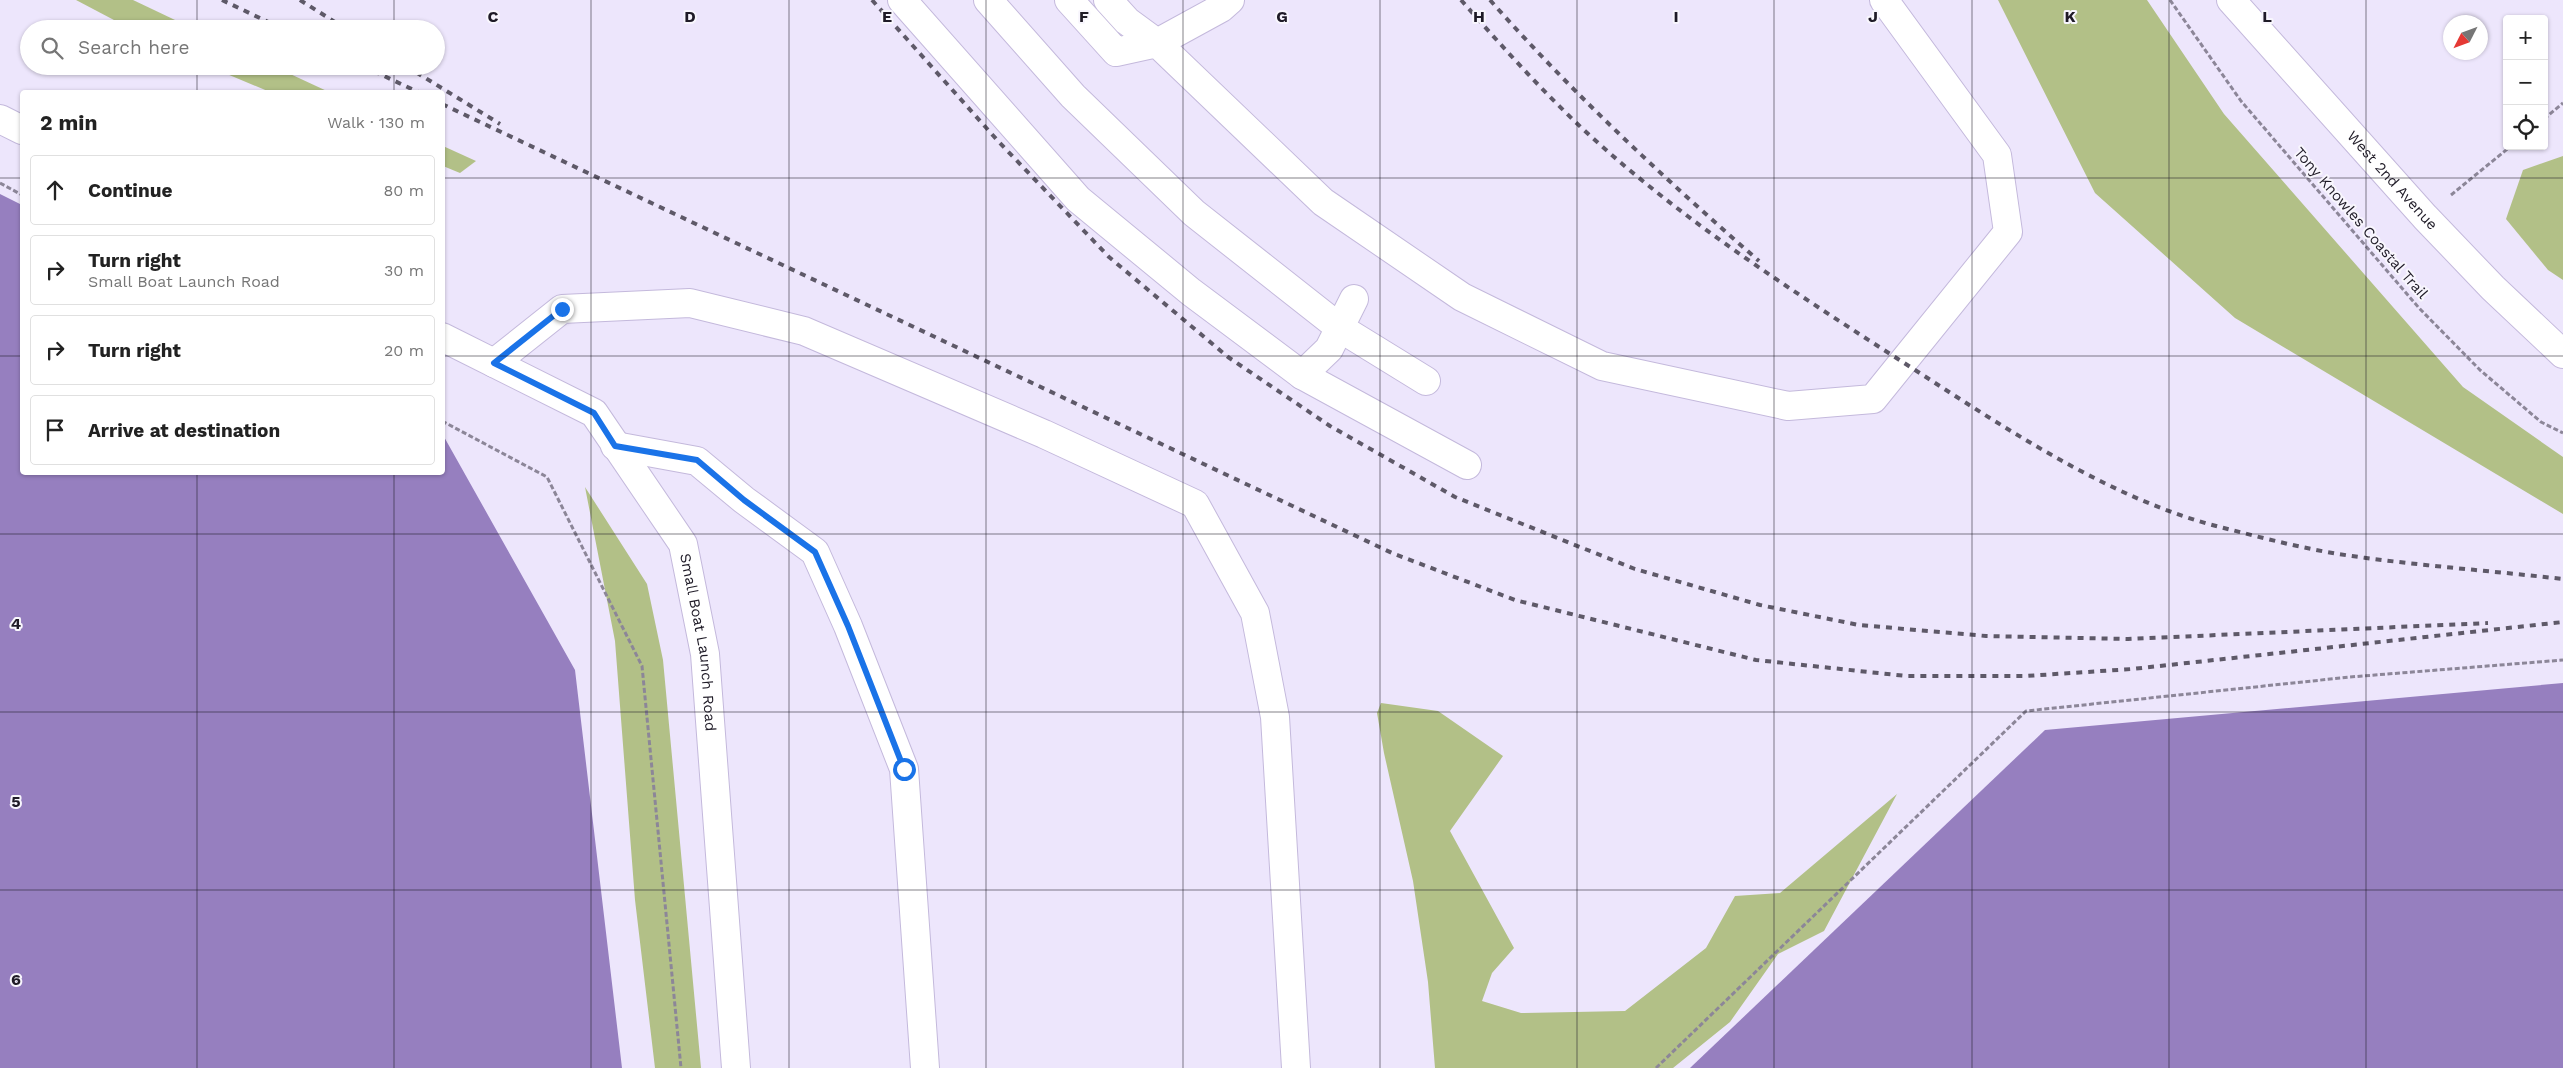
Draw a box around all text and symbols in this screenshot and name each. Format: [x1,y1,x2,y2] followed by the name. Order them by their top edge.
[488,7,499,26] text: C
[684,7,696,26] text: D
[882,7,892,26] text: E
[1079,7,1089,26] text: F
[1276,7,1288,26] text: G
[1473,7,1485,26] text: H
[1673,7,1679,26] text: I
[1868,7,1878,26] text: J
[2064,7,2076,26] text: K
[2262,7,2272,26] text: L
[2443,15,2488,60] north arrow
[2503,15,2548,150] map controls
[2503,15,2548,60] button: +
[20,20,445,75] search box
[38,34,66,62] icon: search
[78,36,189,59] text: Search here
[2503,60,2548,105] button: −
[2503,105,2548,150] button: locate
[40,110,97,135] text: 2 min
[327,113,425,132] text: Walk · 130 m
[2343,127,2441,234] street label: West 2nd Avenue
[2290,144,2432,303] street label: Tony Knowles Coastal Trail
[41,176,69,204] icon: ahead
[88,179,172,202] text: Continue
[383,181,424,200] text: 80 m
[88,249,181,272] text: Turn right
[41,256,69,284] icon: right
[384,261,424,280] text: 30 m
[88,272,280,291] text: Small Boat Launch Road
[551,298,574,321] route end
[41,336,69,364] icon: right
[88,339,181,362] text: Turn right
[384,341,424,360] text: 20 m
[41,416,69,444] icon: arrive
[88,419,280,442] text: Arrive at destination
[676,552,720,732] street label: Small Boat Launch Road
[11,614,21,633] text: 4
[893,758,916,781] route start
[11,792,21,811] text: 5
[11,970,21,989] text: 6

